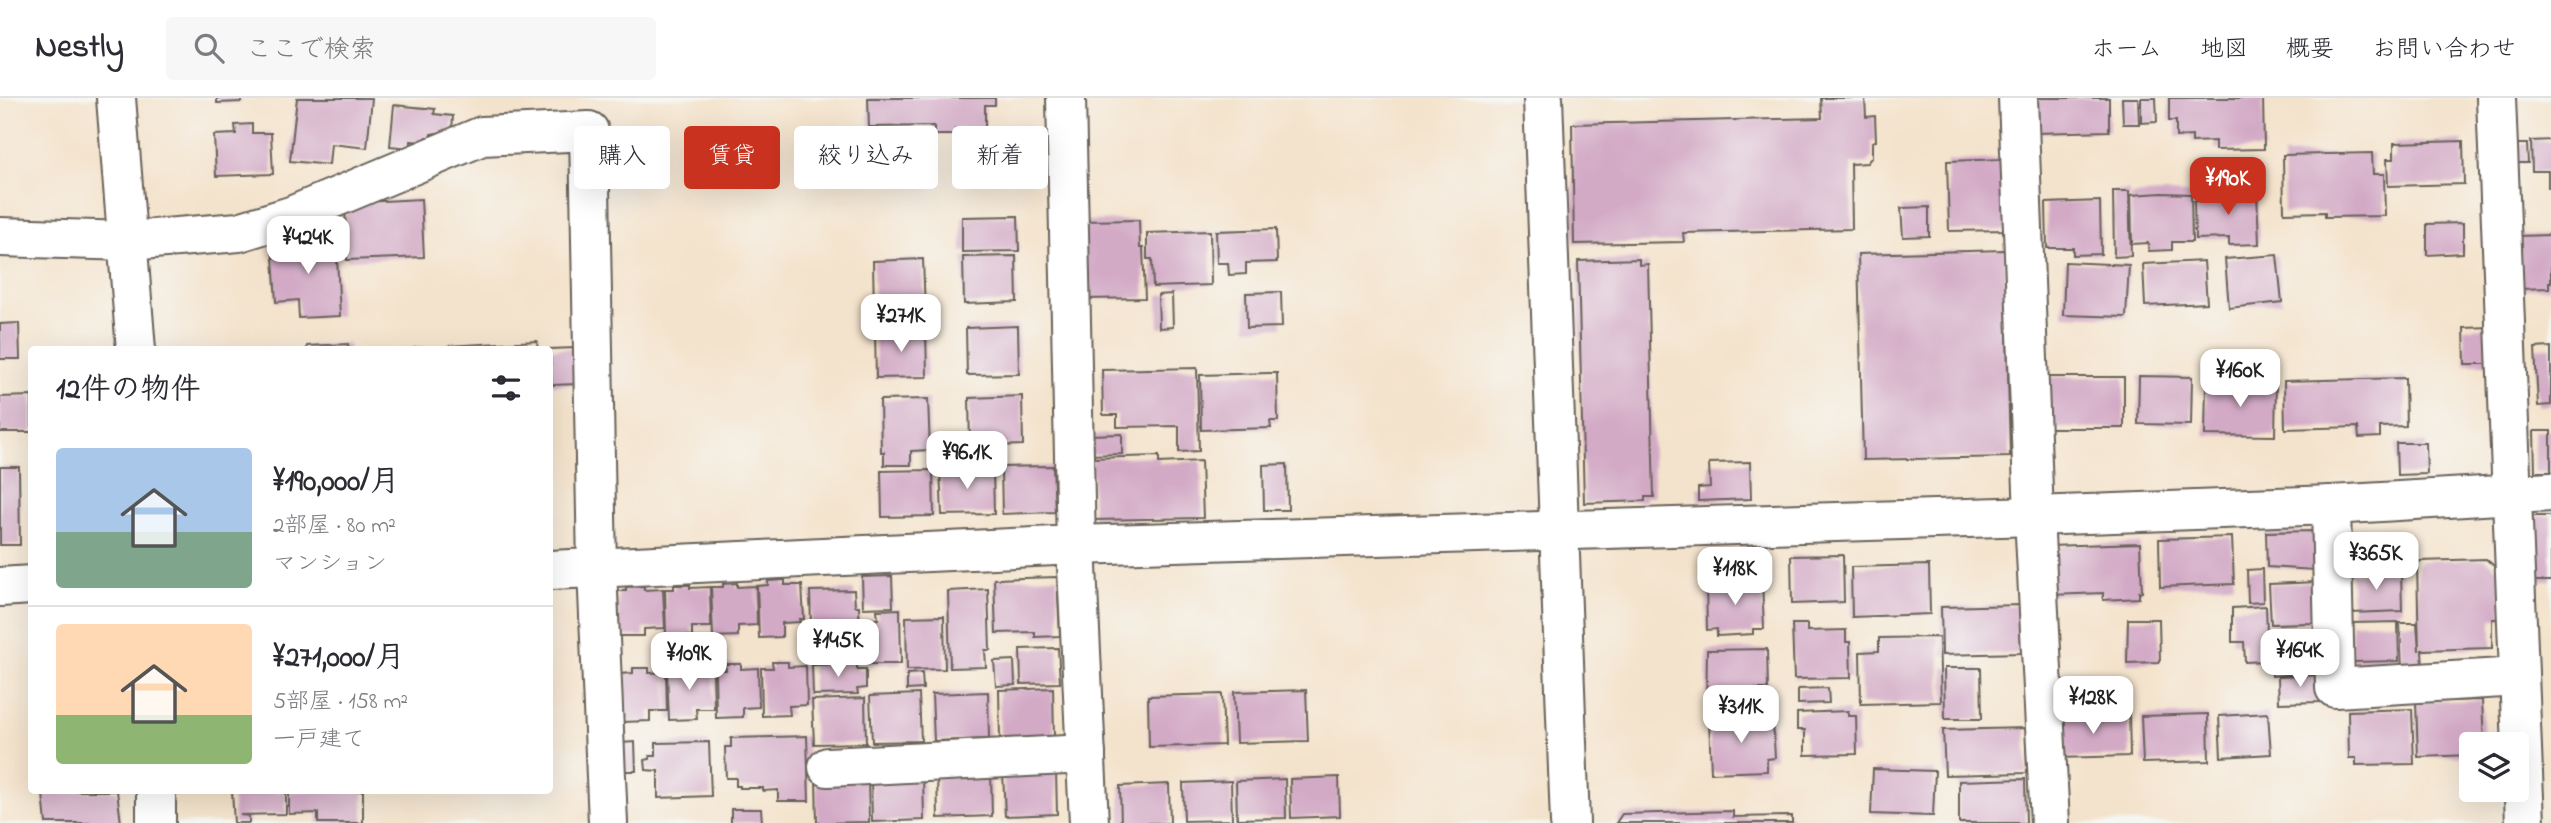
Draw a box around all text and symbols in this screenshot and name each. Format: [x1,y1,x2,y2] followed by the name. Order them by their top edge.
[166,17,656,80] search box
[35,24,124,72] text: Nestly
[190,29,228,67] icon: search
[246,32,376,70] text: ここで検索
[2091,33,2162,68] text: ホーム
[2200,33,2248,68] text: 地図
[2286,33,2334,68] text: 概要
[2372,33,2516,68] text: お問い合わせ
[574,126,670,189] chip: 購入
[684,126,780,189] chip: 賃貸
[794,126,938,189] chip: 絞り込み
[952,126,1048,189] chip: 新着
[2179,158,2277,217] pin: ¥190K
[2206,163,2250,196] text: ¥190K
[259,216,357,276] pin: ¥424K
[283,222,333,255] text: ¥424K
[852,294,950,354] pin: ¥271K
[877,300,925,333] text: ¥271K
[2191,350,2289,409] pin: ¥160K
[2216,355,2264,388] text: ¥160K
[56,369,200,413] text: 12件の物件
[487,369,525,407] icon: filters
[910,432,1024,491] pin: ¥96.1K
[942,437,992,470] text: ¥96.1K
[273,461,400,505] text: ¥190,000/月
[112,476,196,560] icon: home
[273,510,396,543] text: 2部屋 · 80 m²
[2327,532,2425,592] pin: ¥365K
[2350,538,2402,571] text: ¥365K
[1686,547,1784,607] pin: ¥118K
[273,548,387,581] text: マンション
[1713,553,1757,586] text: ¥118K
[789,620,887,679] pin: ¥145K
[813,625,863,658] text: ¥145K
[2251,630,2349,689] pin: ¥164K
[640,632,738,692] pin: ¥109K
[2276,635,2324,668] text: ¥164K
[273,637,405,681] text: ¥271,000/月
[667,638,711,671] text: ¥109K
[112,652,196,736] icon: home
[2044,676,2142,736] pin: ¥128K
[2069,682,2117,715] text: ¥128K
[273,686,408,719] text: 5部屋 · 158 m²
[1692,686,1790,745] pin: ¥311K
[1719,691,1763,724] text: ¥311K
[273,724,365,757] text: 一戸建て
[2459,732,2529,802] map controls
[2459,732,2529,802] button: layers

